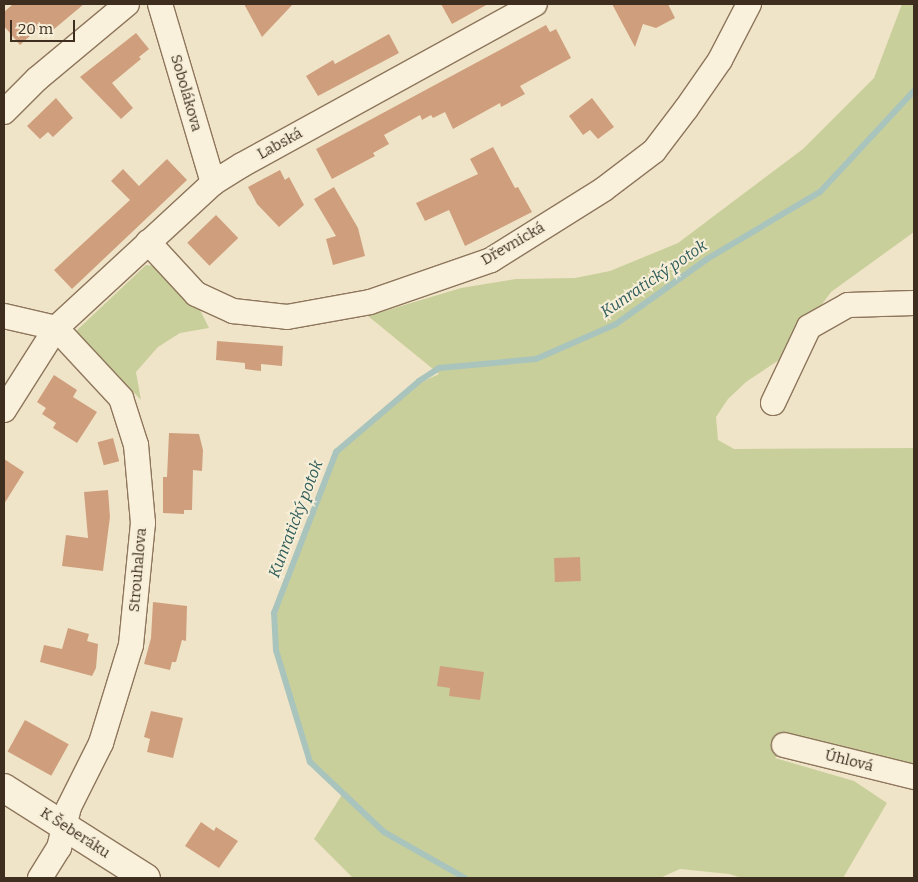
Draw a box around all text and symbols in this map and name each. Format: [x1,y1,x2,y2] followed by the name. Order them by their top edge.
[12,10,78,42] scale bar
[18,20,53,38] text: 20 m
[166,52,206,134] street label: Sobolákova
[254,124,306,164] street label: Labská
[478,219,548,269] street label: Dřevnická
[597,236,711,322] water label: Kunratický potok
[265,458,327,580] water label: Kunratický potok
[125,527,151,613] street label: Strouhalova
[823,746,875,776] street label: Úhlová
[37,804,113,862] street label: K Šeberáku

